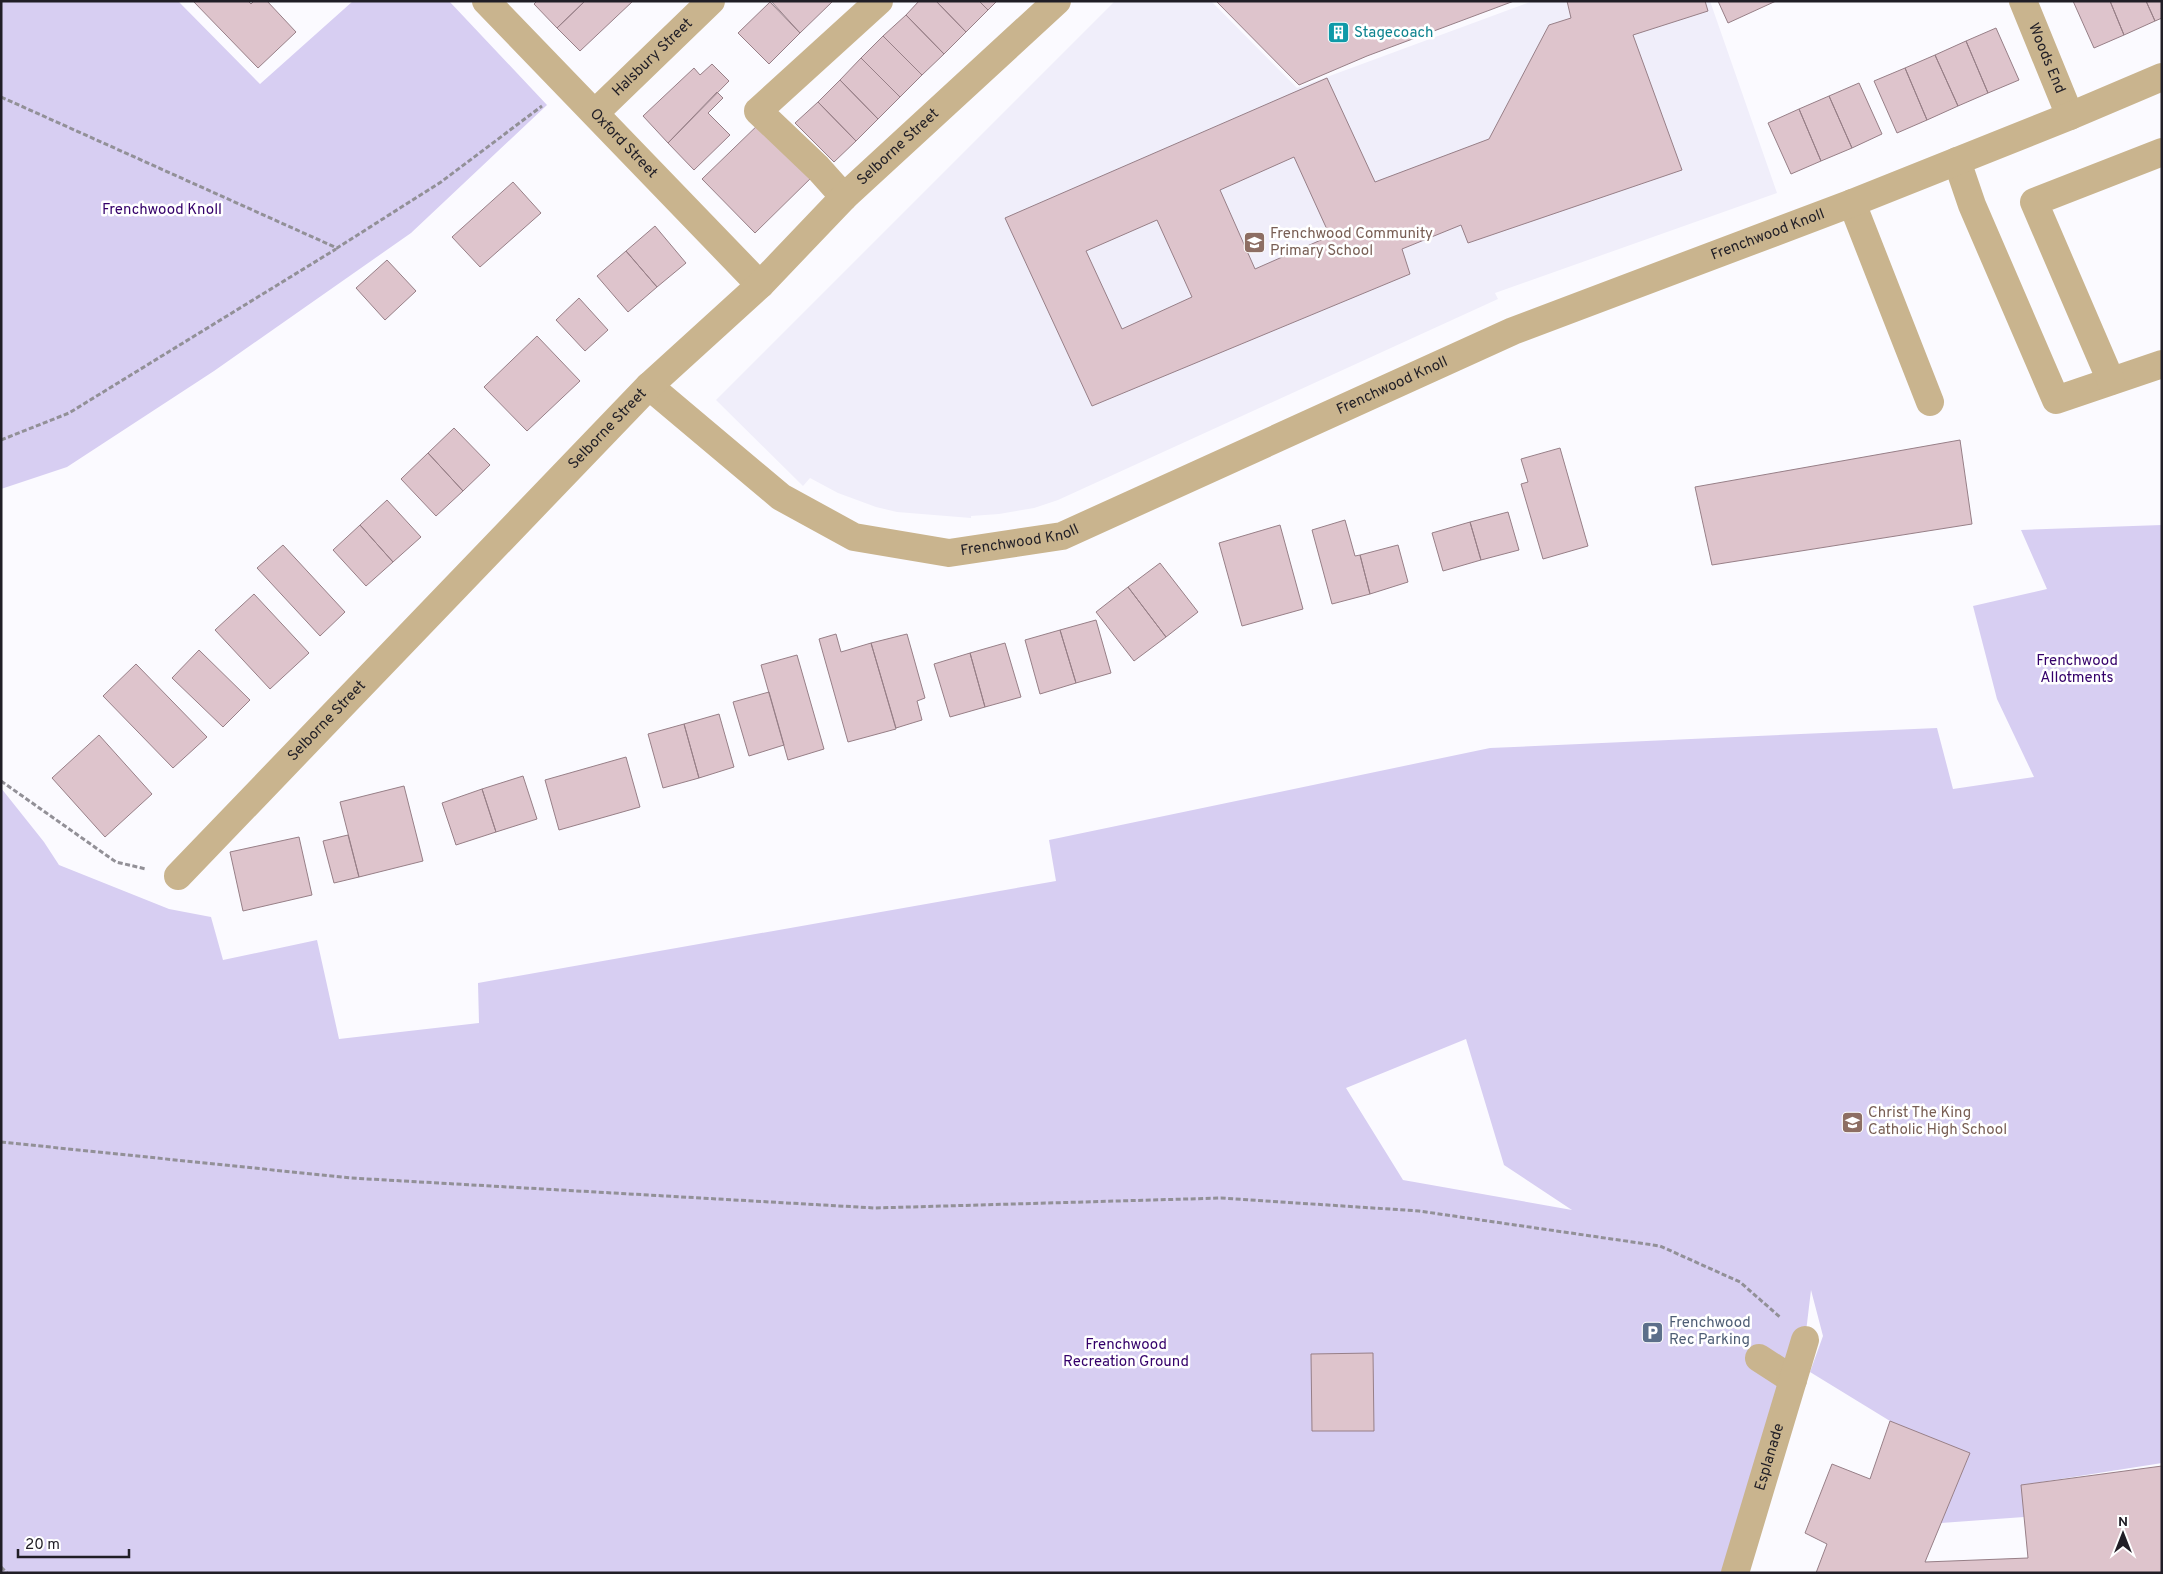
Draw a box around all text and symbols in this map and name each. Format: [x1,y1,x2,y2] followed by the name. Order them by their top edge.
[608,14,697,101] street label: Halsbury Street
[2024,20,2069,97] street label: Woods End
[1326,21,1350,45] building icon: Stagecoach
[1354,24,1433,43] place label: Stagecoach
[585,105,661,182] street label: Oxford Street
[853,105,943,190] street label: Selborne Street
[102,201,222,220] park label: Frenchwood Knoll
[1708,205,1827,265] street label: Frenchwood Knoll
[1270,225,1433,261] place label: Frenchwood Community Primary School
[1242,231,1266,255] school or university icon: Frenchwood Community Primary School
[1334,352,1451,419] street label: Frenchwood Knoll
[564,385,651,473] street label: Selborne Street
[959,520,1082,561] street label: Frenchwood Knoll
[2036,652,2118,688] park label: Frenchwood Allotments
[284,677,370,765] street label: Selborne Street
[1868,1104,2007,1140] place label: Christ The King Catholic High School
[1840,1110,1864,1134] school or university icon: Christ The King Catholic High School
[1669,1314,1751,1350] place label: Frenchwood Rec Parking
[1641,1320,1665,1344] parking icon: Frenchwood Rec Parking
[1063,1336,1189,1372] park label: Frenchwood Recreation Ground
[1751,1421,1789,1493] street label: Esplanade
[2098,1509,2148,1559] north arrow
[2118,1514,2128,1531] text: N
[18,1526,129,1558] scale bar
[25,1536,60,1555] text: 20 m

